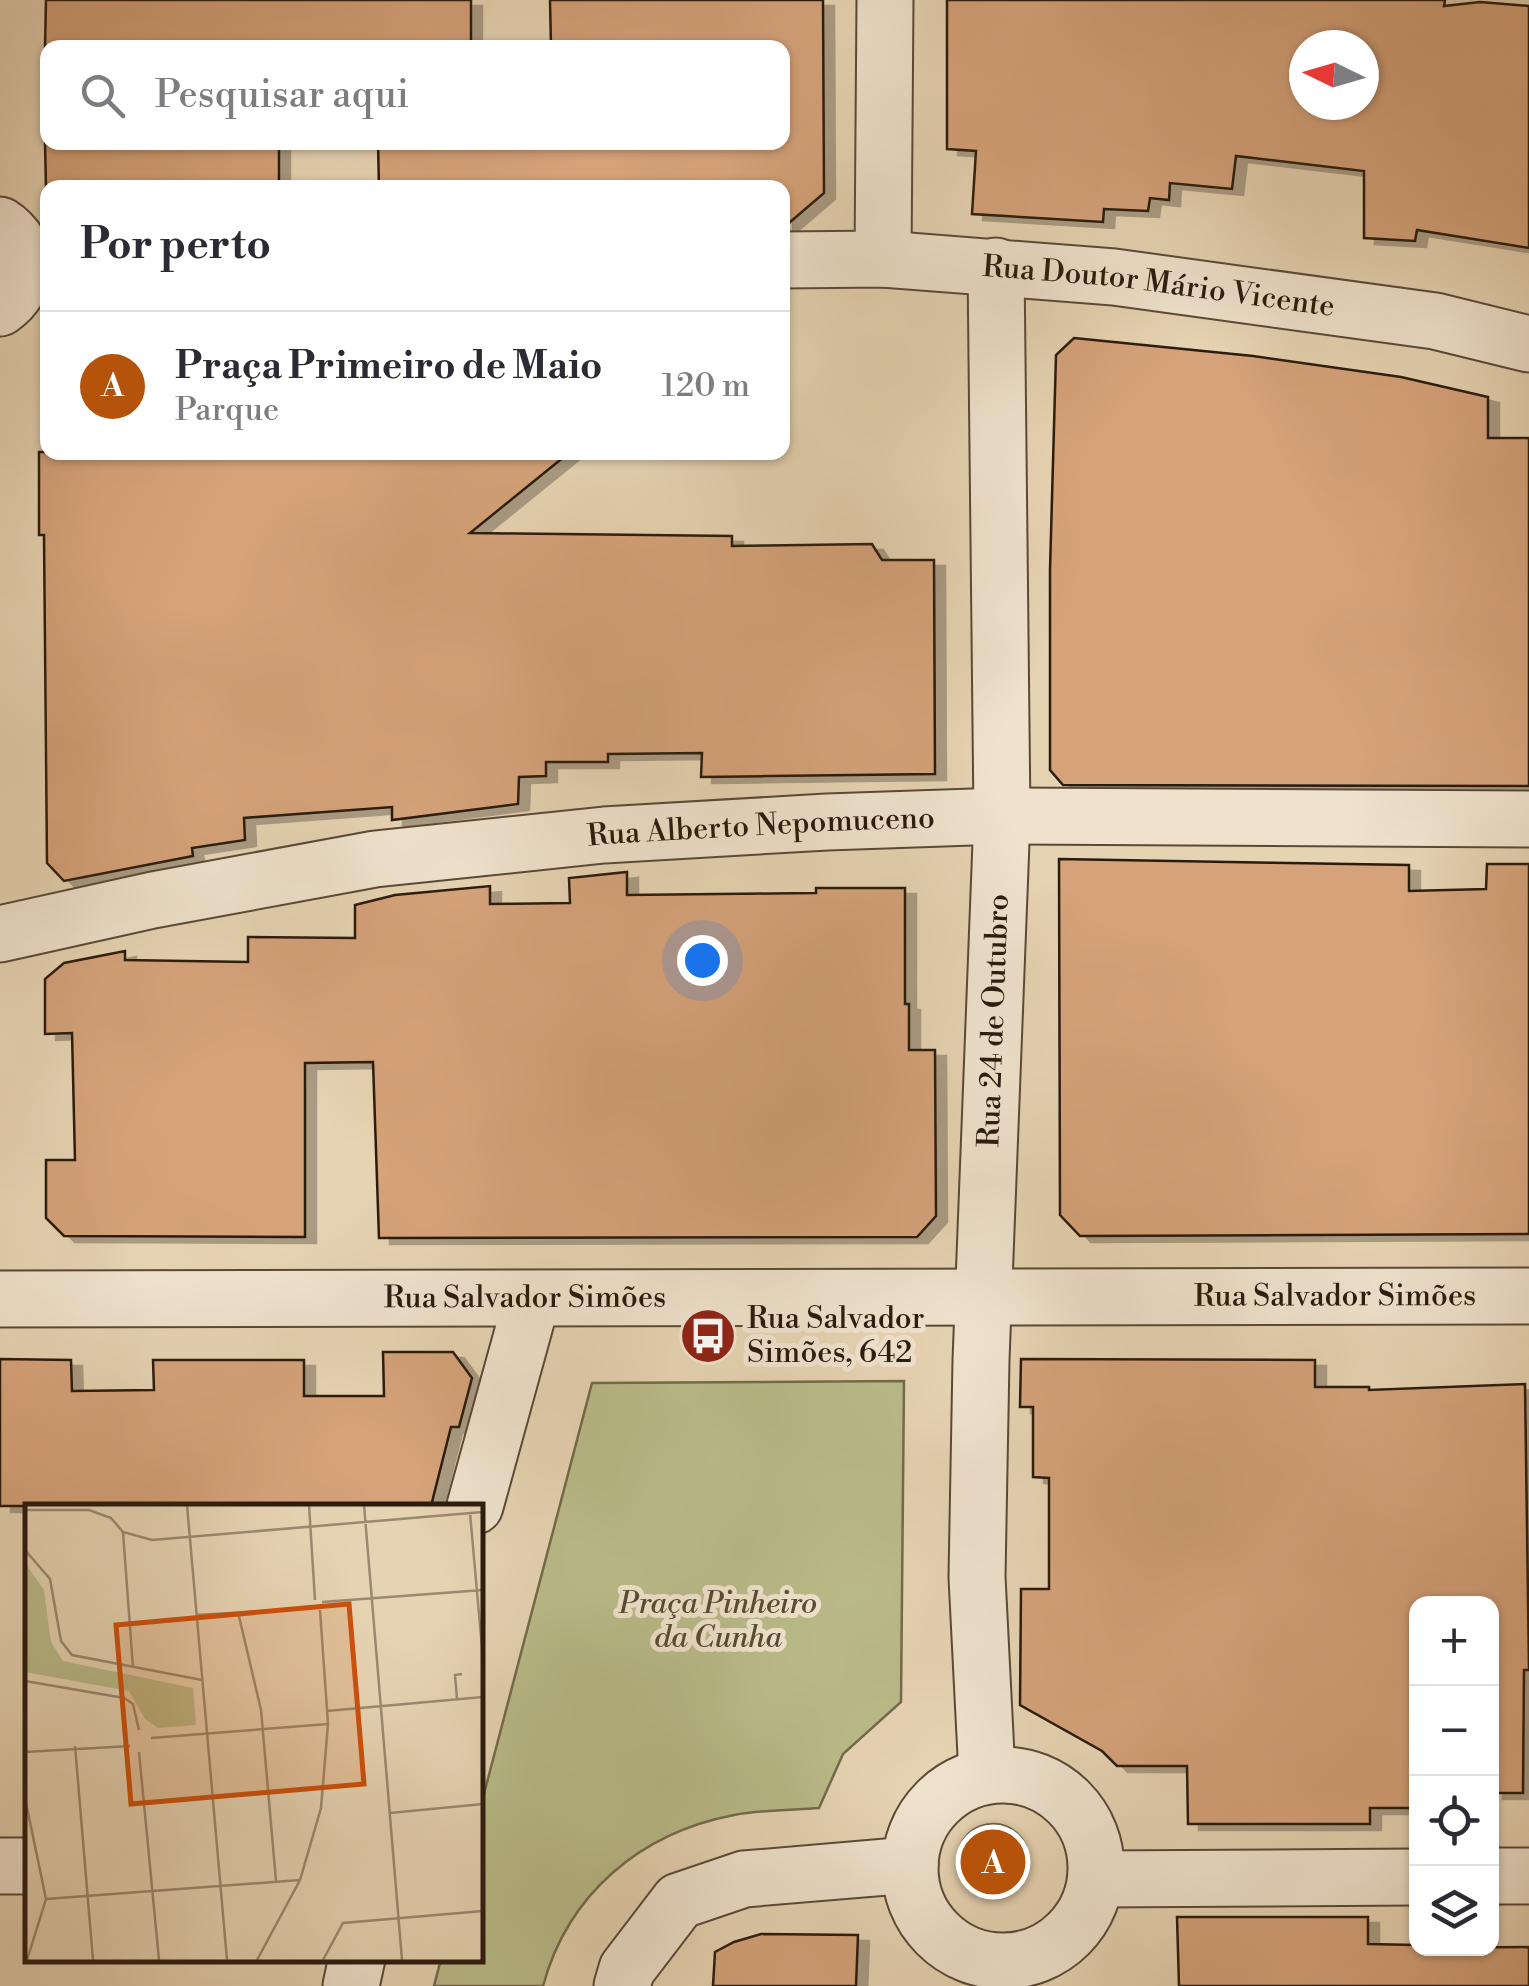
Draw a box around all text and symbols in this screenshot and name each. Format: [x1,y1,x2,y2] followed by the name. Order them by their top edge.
[1289,30,1379,120] north arrow
[40,40,790,150] search box
[75,68,130,123] icon: search
[155,72,409,119] text: Pesquisar aqui
[80,219,271,272] text: Por perto
[981,248,1337,326] street label: Rua Doutor Mário Vicente
[175,343,603,390] text: Praça Primeiro de Maio
[101,366,124,406] text: A
[661,366,750,406] text: 120 m
[175,390,279,430] text: Parque
[585,799,935,856] street label: Rua Alberto Nepomuceno
[970,893,1018,1148] street label: Rua 24 de Outubro
[677,935,728,986] your location
[1194,1277,1476,1316] street label: Rua Salvador Simões
[384,1279,666,1317] street label: Rua Salvador Simões
[747,1300,925,1372] place label: Rua Salvador Simões, 642
[678,1306,738,1366] bus stop icon: Rua Salvador Simões, 642
[25,1504,482,1961] inset map
[618,1585,817,1657] park label: Praça Pinheiro da Cunha
[1409,1596,1499,1956] map controls
[1409,1596,1499,1686] button: +
[1409,1686,1499,1776] button: −
[1409,1776,1499,1866] button: locate
[960,1824,1026,1900] pin: A
[1409,1866,1499,1956] button: layers

